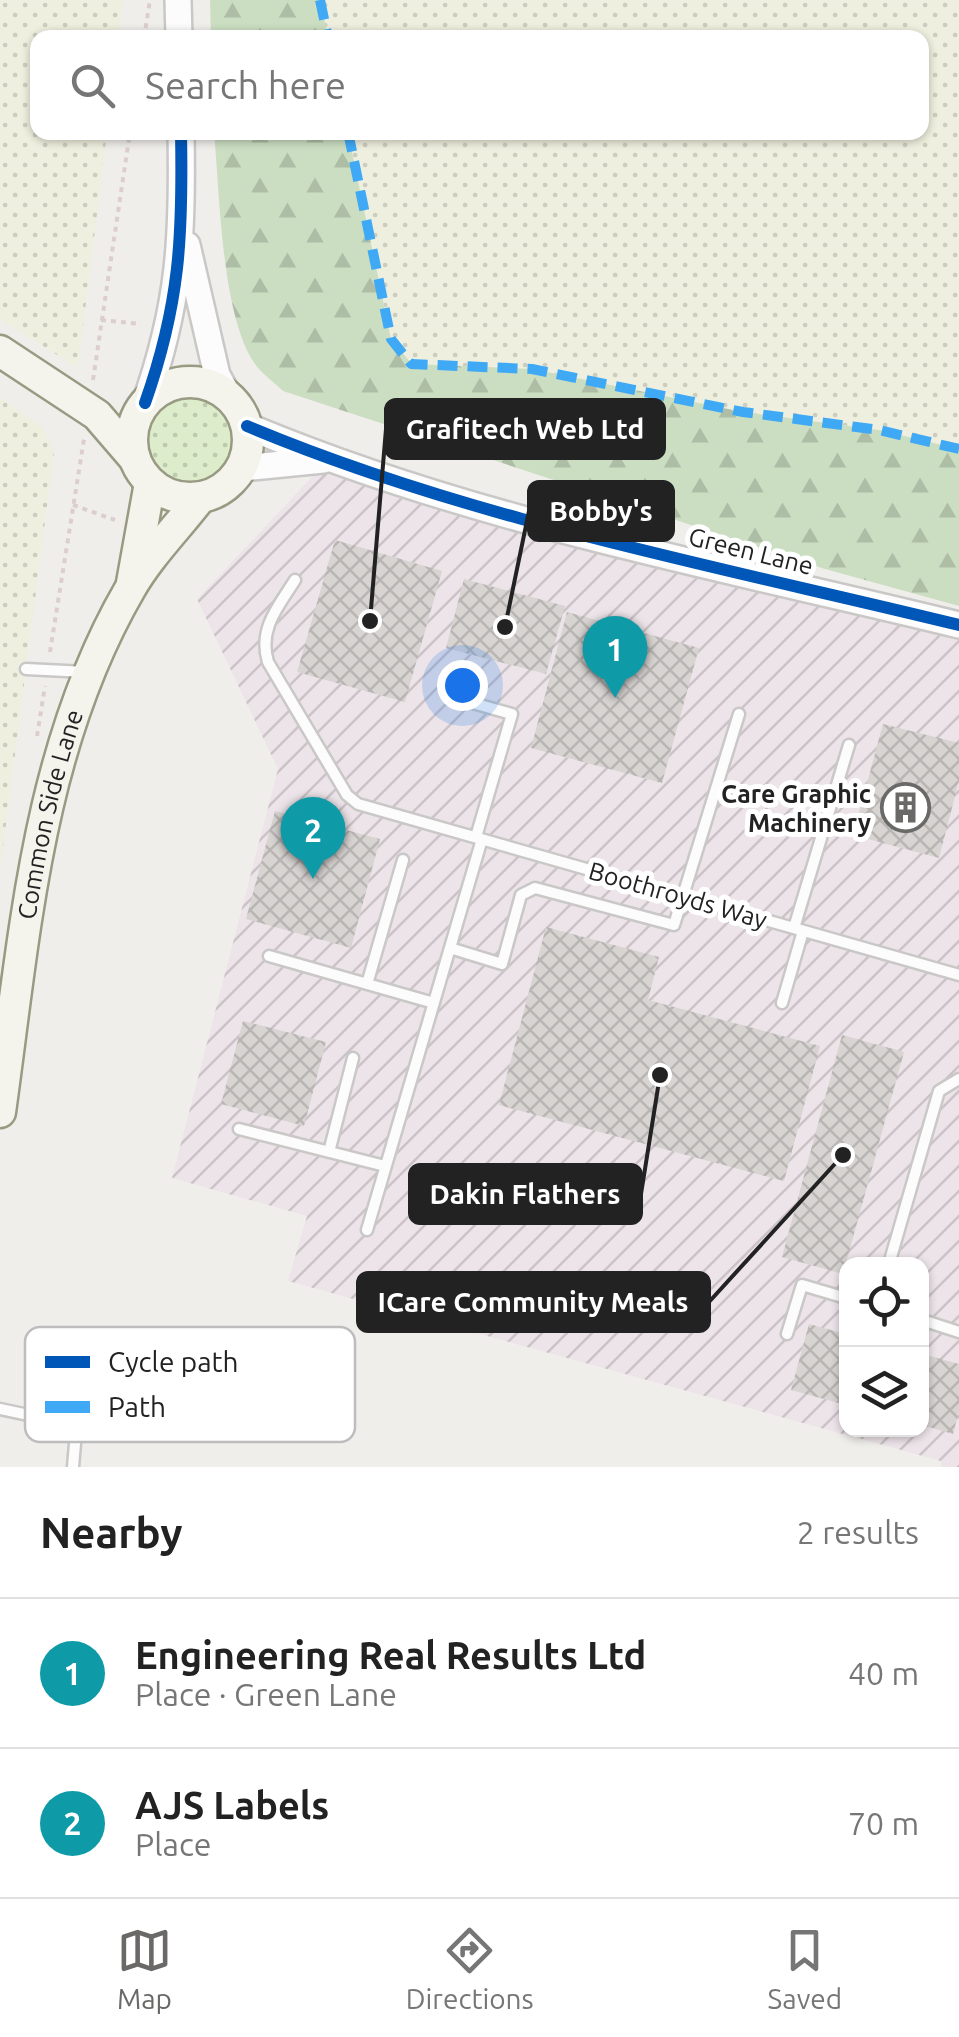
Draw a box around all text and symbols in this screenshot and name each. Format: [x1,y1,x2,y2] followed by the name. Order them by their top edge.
[30,30,929,140] search box
[65,58,120,113] icon: search
[145,64,346,106] text: Search here
[386,400,664,458] callout: Grafitech Web Ltd
[406,413,644,444] text: Grafitech Web Ltd
[529,482,673,540] callout: Bobby's
[549,495,653,526] text: Bobby's
[686,522,816,580] street label: Green Lane
[582,616,648,698] pin: 1
[437,660,488,711] your location
[12,706,88,921] street label: Common Side Lane
[721,780,871,837] place label: Care Graphic Machinery
[880,782,932,834] building icon: Care Graphic Machinery
[280,796,346,879] pin: 2
[586,856,770,934] street label: Boothroyds Way
[410,1165,641,1223] callout: Dakin Flathers
[429,1178,621,1209] text: Dakin Flathers
[839,1257,929,1437] map controls
[839,1257,929,1347] button: locate
[358,1273,709,1331] callout: ICare Community Meals
[378,1286,688,1317] text: ICare Community Meals
[25,1327,355,1442] legend
[108,1346,239,1377] text: Cycle path
[839,1347,929,1437] button: layers
[108,1391,166,1422] text: Path
[40,1509,183,1556] text: Nearby
[797,1514,919,1550] text: 2 results
[135,1634,646,1676] text: Engineering Real Results Ltd
[63,1655,82,1691] text: 1
[848,1655,919,1691] text: 40 m
[135,1676,397,1712] text: Place · Green Lane
[135,1784,329,1826] text: AJS Labels
[63,1805,82,1841] text: 2
[848,1805,919,1841] text: 70 m
[135,1826,211,1862] text: Place
[117,1923,172,2014] tab: Map
[406,1923,534,2014] tab: Directions
[768,1923,842,2014] tab: Saved

